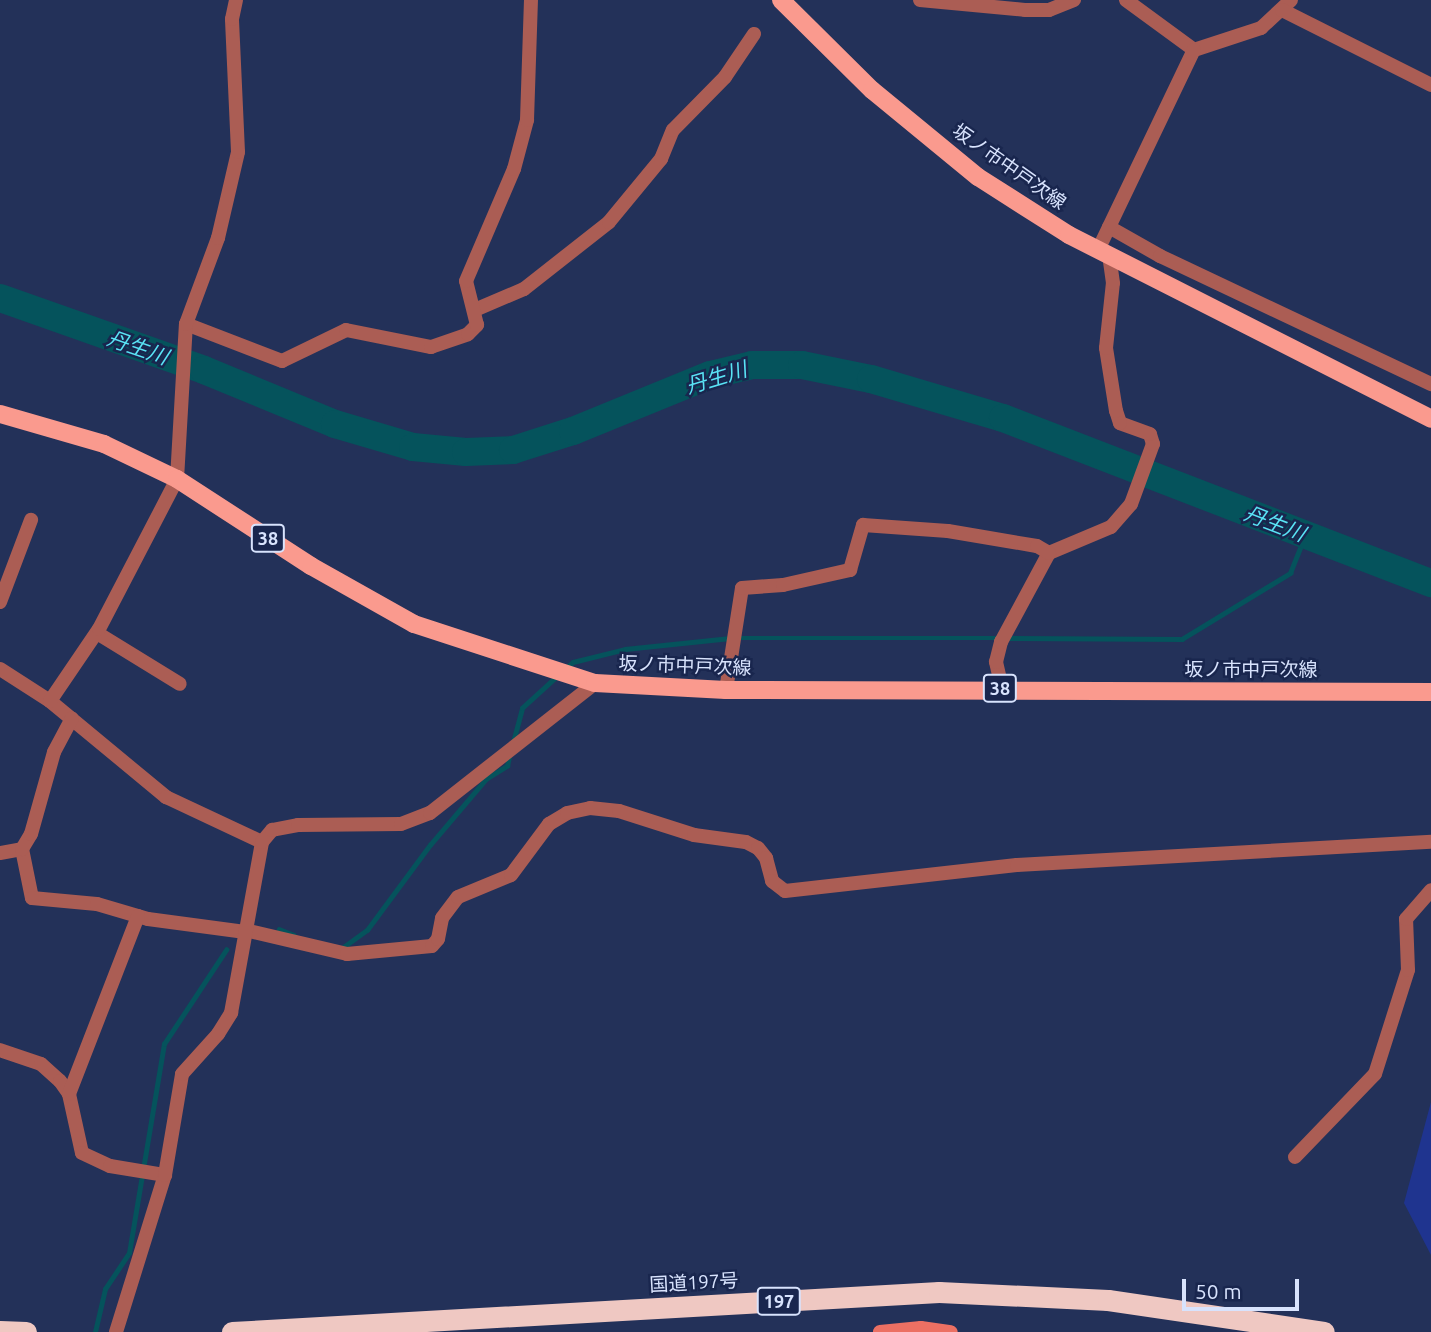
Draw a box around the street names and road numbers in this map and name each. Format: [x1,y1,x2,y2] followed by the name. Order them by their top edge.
[948,120,1070,214] street label: 坂ノ市中戸次線
[250,524,286,552] road number: 38
[618,652,752,680] street label: 坂ノ市中戸次線
[1185,659,1317,681] street label: 坂ノ市中戸次線
[982,674,1018,702] road number: 38
[649,1269,739,1297] street label: 国道197号
[756,1286,802,1316] road number: 197

